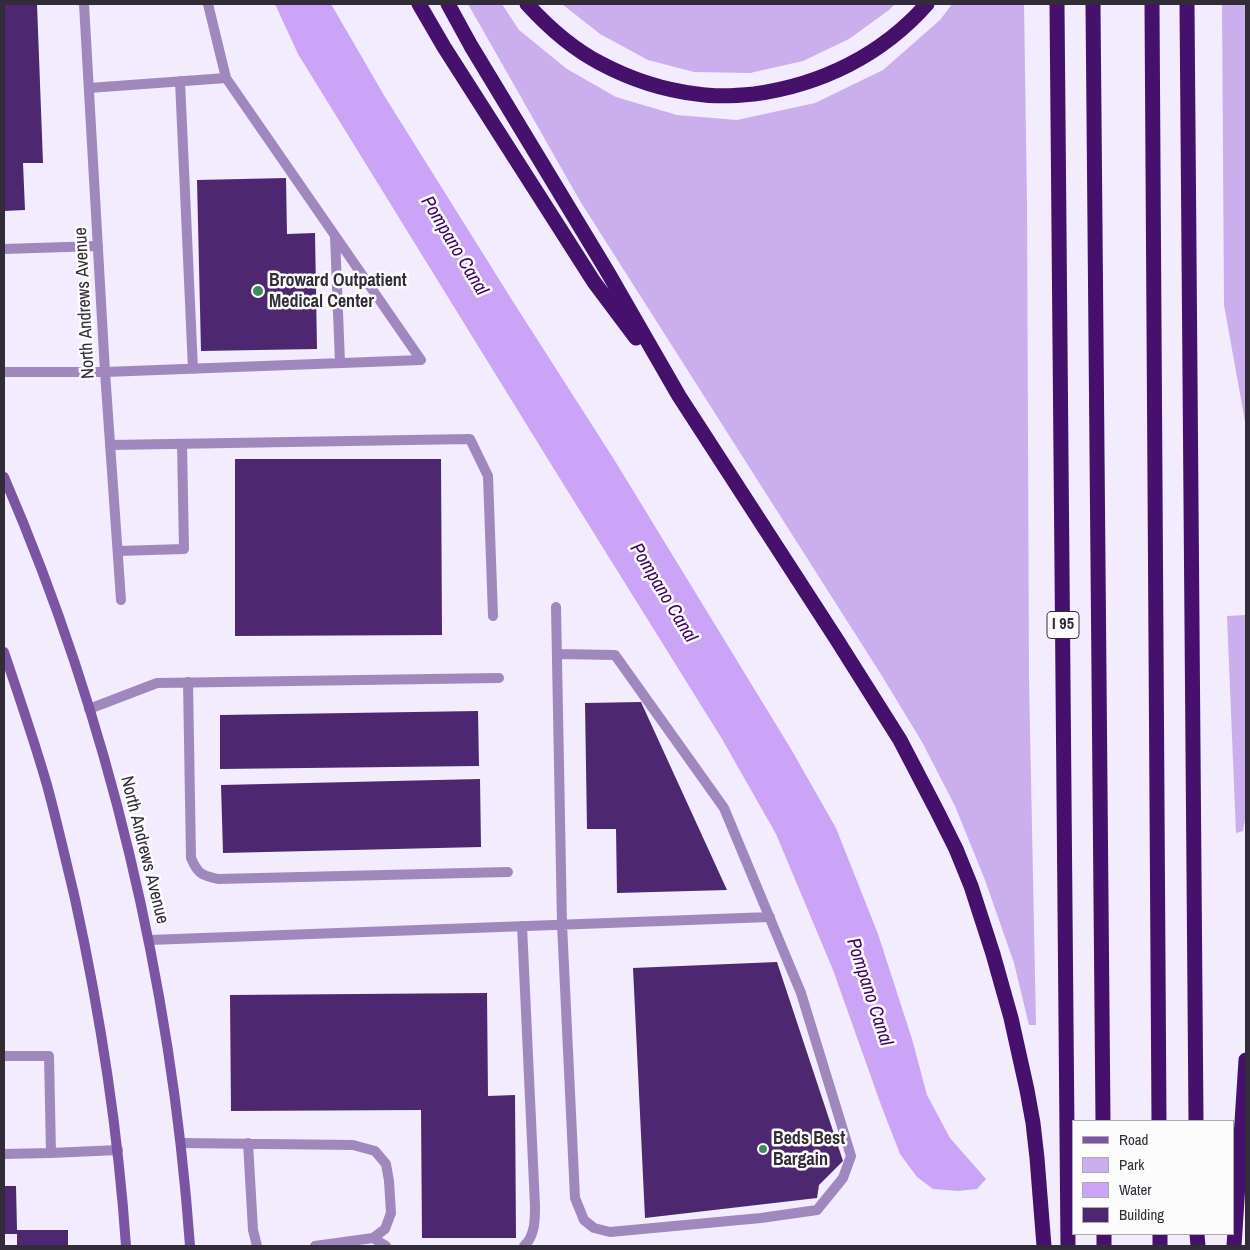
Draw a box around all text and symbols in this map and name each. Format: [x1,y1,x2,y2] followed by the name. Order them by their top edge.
[415,192,493,300] water label: Pompano Canal
[70,227,100,379] street label: North Andrews Avenue
[269,270,407,312] place label: Broward Outpatient Medical Center
[251,284,265,298] marker: Broward Outpatient Medical Center
[624,539,702,647] water label: Pompano Canal
[1047,612,1079,638] road number: I 95
[115,774,173,926] street label: North Andrews Avenue
[841,935,897,1049] water label: Pompano Canal
[1072,1120,1235,1235] legend
[773,1128,845,1170] place label: Beds Best Bargain
[1119,1129,1148,1150] text: Road
[757,1143,769,1155] marker: Beds Best Bargain
[1119,1154,1144,1175] text: Park
[1119,1179,1151,1200] text: Water
[1119,1204,1164,1225] text: Building

